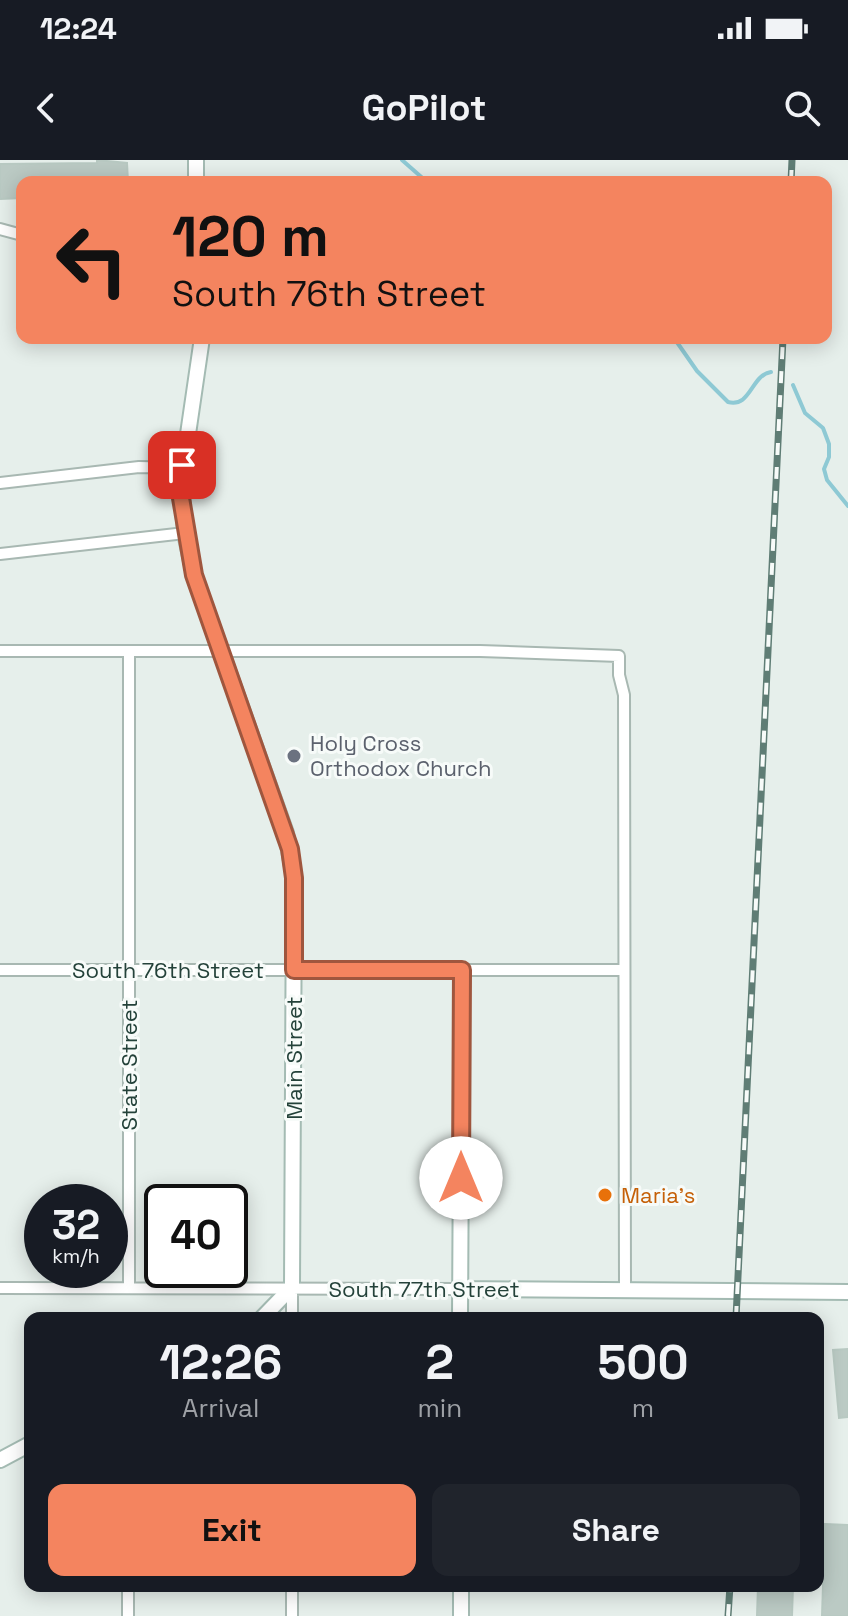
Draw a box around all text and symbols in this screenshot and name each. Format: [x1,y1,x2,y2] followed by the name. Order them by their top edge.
[40,9,117,48] text: 12:24
[362,85,486,131] text: GoPilot
[24,86,68,130] icon: back
[780,86,824,130] icon: search
[172,201,329,272] text: 120 m
[40,208,144,312] icon: left
[172,271,486,317] text: South 76th Street
[148,431,216,499] pin
[160,443,204,487] icon: arrive
[310,729,491,782] place label: Holy Cross Orthodox Church
[285,747,303,765] marker: Holy Cross Orthodox Church
[72,956,264,984] street label: South 76th Street
[280,996,308,1120] street label: Main Street
[115,999,143,1131] street label: State Street
[419,1136,503,1220] position arrow
[621,1181,695,1209] place label: Maria's
[144,1184,248,1288] speed limit sign: 40
[596,1186,614,1204] marker: Maria's
[52,1200,100,1251] text: 32
[52,1243,100,1269] text: km/h
[328,1275,520,1303] street label: South 77th Street
[159,1332,282,1393] text: 12:26
[426,1332,454,1393] text: 2
[598,1332,689,1393] text: 500
[182,1391,259,1425] text: Arrival
[417,1391,462,1425] text: min
[632,1391,654,1425] text: m
[48,1484,416,1576] button: Exit
[432,1484,800,1576] button: Share

